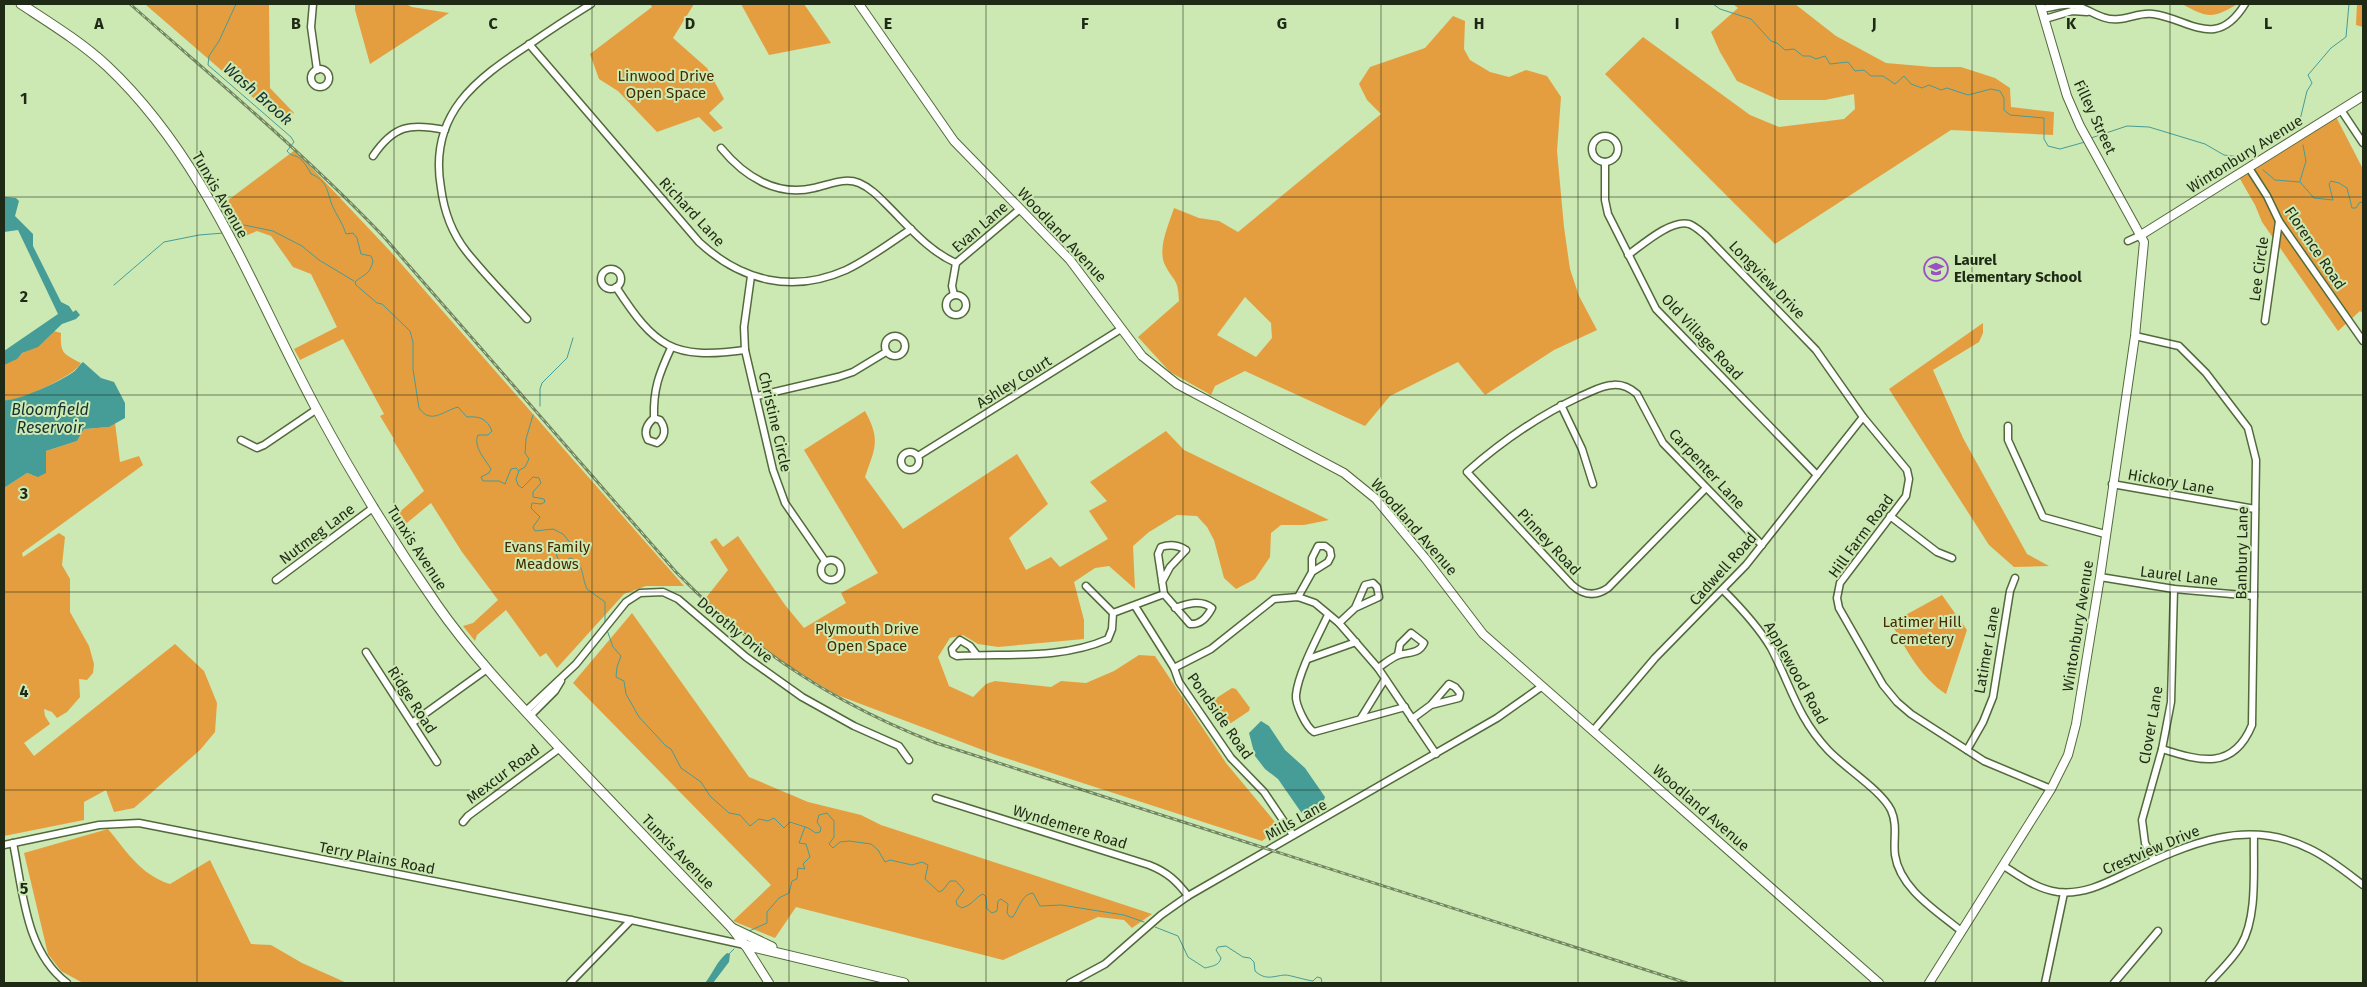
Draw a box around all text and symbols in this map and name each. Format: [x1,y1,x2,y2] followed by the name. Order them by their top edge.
[93,14,104,33] text: A
[291,14,301,33] text: B
[488,14,498,33] text: C
[685,14,695,33] text: D
[884,14,892,33] text: E
[1081,14,1089,33] text: F
[1277,14,1287,33] text: G
[1474,14,1484,33] text: H
[1675,14,1679,33] text: I
[1870,14,1877,33] text: J
[2066,14,2077,33] text: K
[2264,14,2272,33] text: L
[220,59,297,129] water label: Wash Brook
[618,67,714,102] park label: Linwood Drive Open Space
[2070,77,2120,158] street label: Filley Street
[20,89,28,108] text: 1
[2184,111,2306,197] street label: Wintonbury Avenue
[188,149,252,241] street label: Tunxis Avenue
[655,174,729,250] street label: Richard Lane
[1014,184,1110,286] street label: Woodland Avenue
[948,198,1012,256] street label: Evan Lane
[2281,203,2349,293] street label: Florence Road
[2246,236,2272,302] street label: Lee Circle
[1725,237,1809,323] street label: Longview Drive
[1954,251,2082,286] place label: Laurel Elementary School
[1923,256,1949,282] school or university icon: Laurel Elementary School
[20,287,28,306] text: 2
[1657,290,1747,384] street label: Old Village Road
[973,352,1055,412] street label: Ashley Court
[755,370,795,474] street label: Christine Circle
[11,400,89,437] water label: Bloomfield Reservoir
[1665,425,1749,513] street label: Carpenter Lane
[2126,466,2216,498] street label: Hickory Lane
[1367,475,1461,579] street label: Woodland Avenue
[19,484,28,503] text: 3
[1825,491,1897,581] street label: Hill Farm Road
[276,500,358,568] street label: Nutmeg Lane
[383,502,451,594] street label: Tunxis Avenue
[1514,505,1584,579] street label: Pinney Road
[2232,506,2252,600] street label: Banbury Lane
[1686,529,1760,609] street label: Cadwell Road
[504,538,591,573] park label: Evans Family Meadows
[2059,559,2097,693] street label: Wintonbury Avenue
[2139,562,2219,590] street label: Laurel Lane
[694,593,776,667] street label: Dorothy Drive
[1970,605,2004,695] street label: Latimer Lane
[1882,613,1962,648] park label: Latimer Hill Cemetery
[1760,618,1832,728] street label: Applewood Road
[815,620,919,655] park label: Plymouth Drive Open Space
[384,663,440,737] street label: Ridge Road
[1183,669,1257,763] street label: Pondside Road
[19,682,29,701] text: 4
[2135,685,2167,765] street label: Clover Lane
[463,741,543,807] street label: Mexcur Road
[1649,761,1753,855] street label: Woodland Avenue
[1262,796,1330,844] street label: Mills Lane
[1011,801,1129,853] street label: Wyndemere Road
[638,811,718,893] street label: Tunxis Avenue
[2100,821,2202,879] street label: Crestview Drive
[318,838,436,878] street label: Terry Plains Road
[20,879,29,898] text: 5

